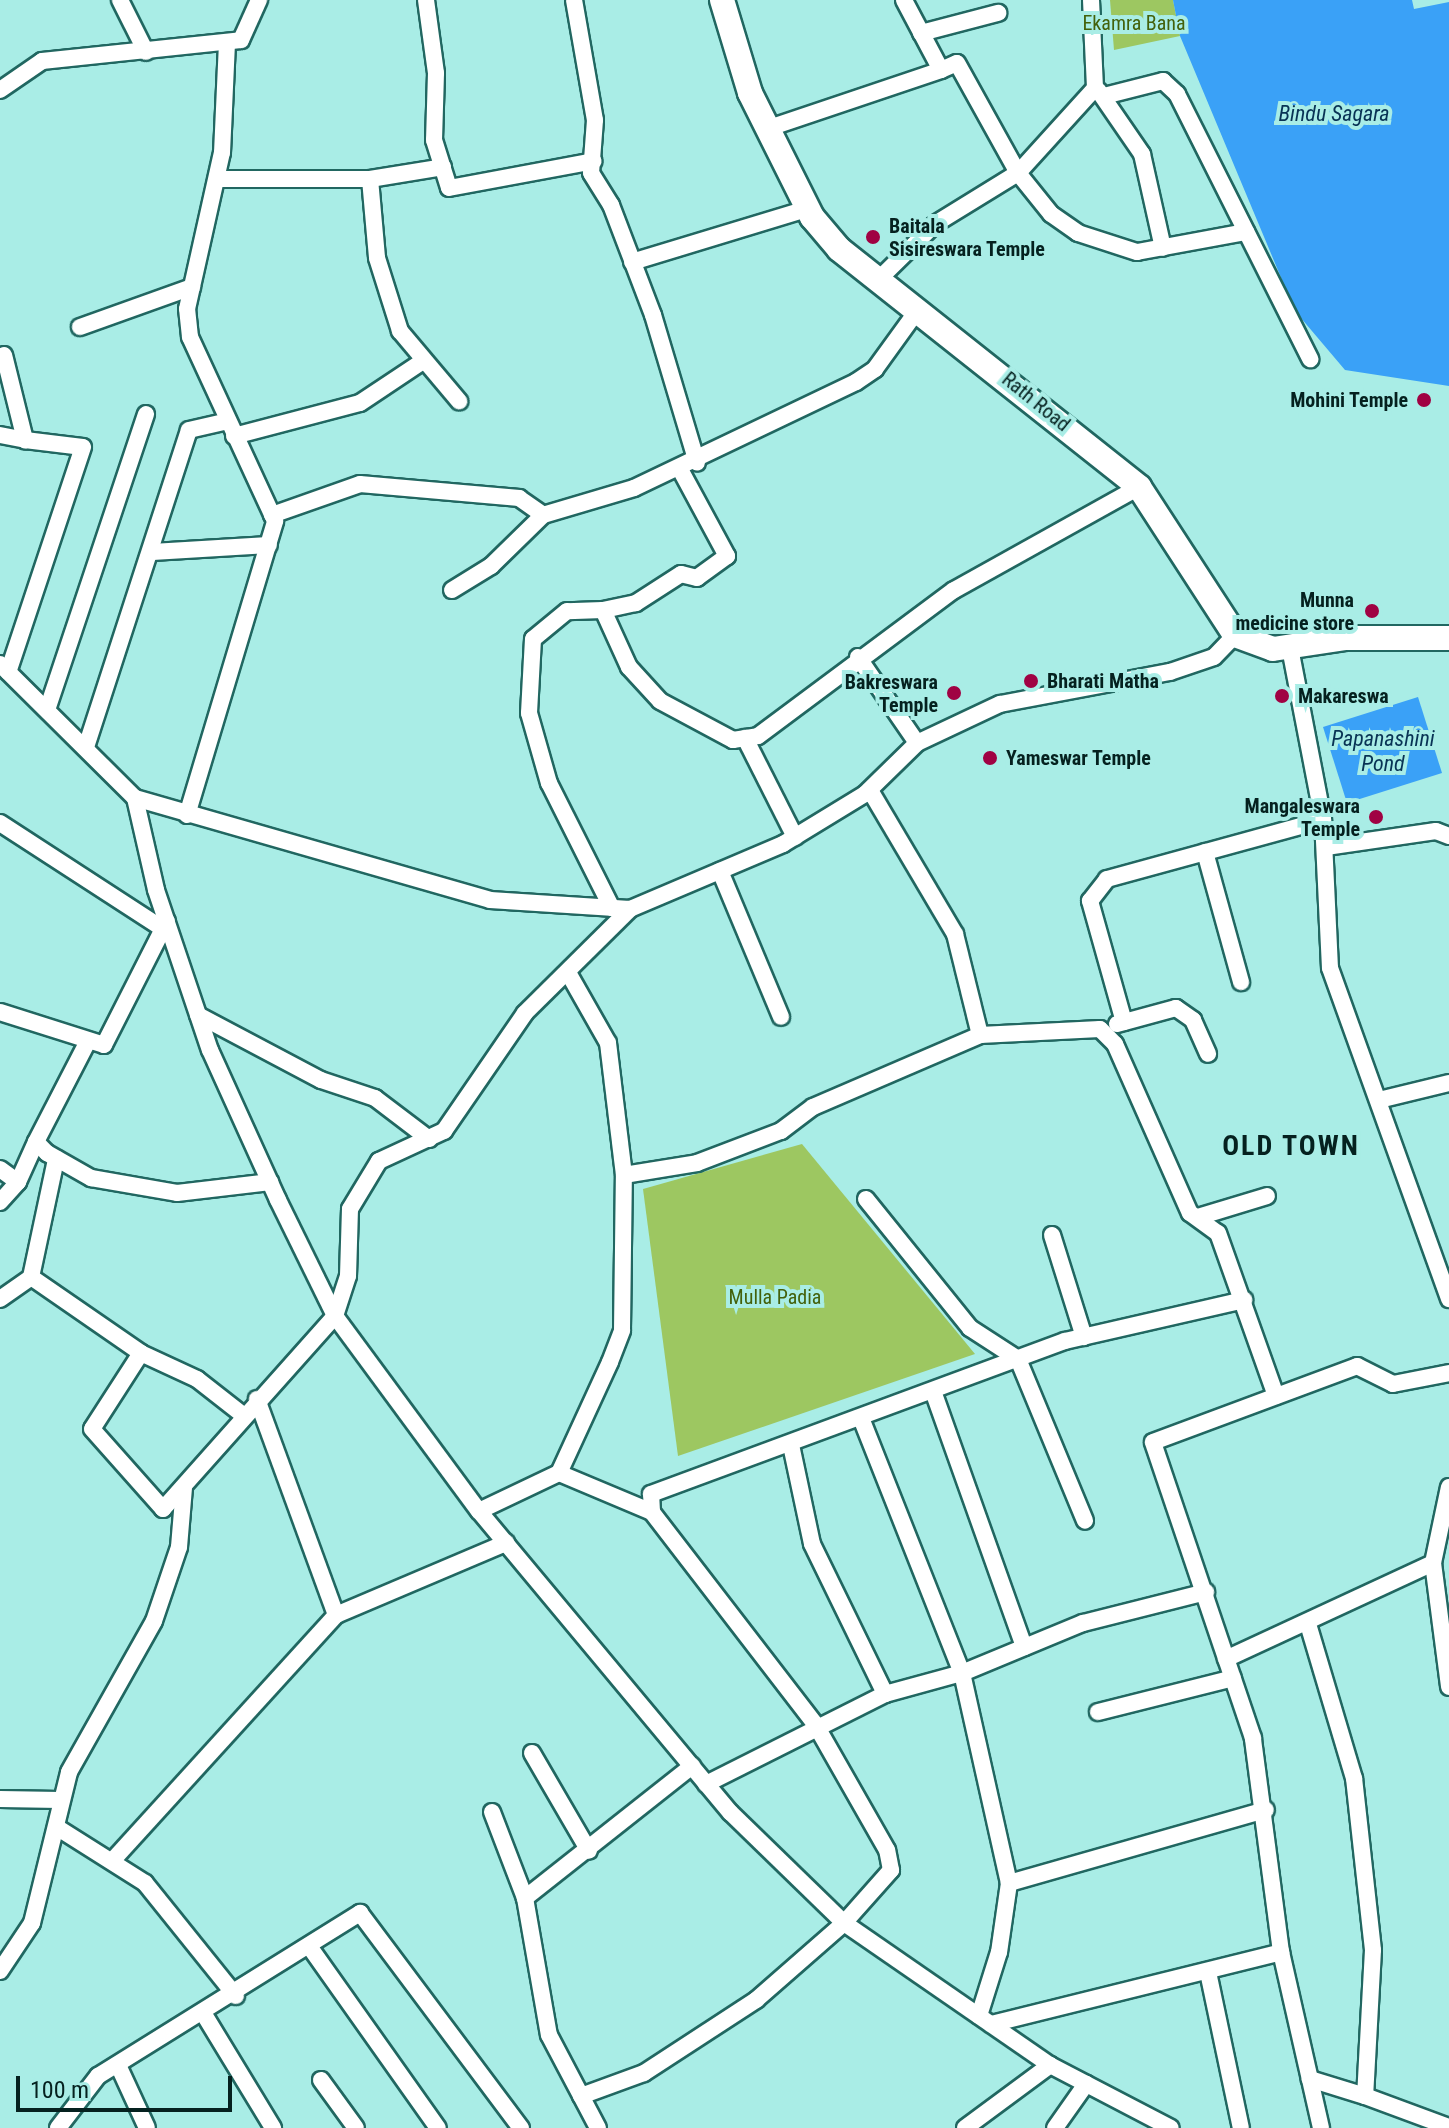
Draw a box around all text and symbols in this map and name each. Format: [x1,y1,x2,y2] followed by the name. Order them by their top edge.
[1082,11,1186,35] park label: Ekamra Bana
[1278,101,1390,127] water label: Bindu Sagara
[889,214,1045,261] place label: Baitala Sisireswara Temple
[864,228,882,246] marker: Baitala Sisireswara Temple
[997,367,1075,437] street label: Rath Road
[1290,388,1408,412] place label: Mohini Temple
[1415,391,1433,409] marker: Mohini Temple
[1236,588,1354,635] place label: Munna medicine store
[1361,600,1383,622] marker: Munna medicine store
[1047,669,1159,693] place label: Bharati Matha
[845,670,938,717] place label: Bakreswara Temple
[1022,672,1040,690] marker: Bharati Matha
[945,684,963,702] marker: Bakreswara Temple
[1298,684,1389,708] place label: Makareswa
[1273,687,1291,705] marker: Makareswa
[1331,725,1435,776] water label: Papanashini Pond
[1006,746,1151,770] place label: Yameswar Temple
[981,749,999,767] marker: Yameswar Temple
[1245,794,1360,841] place label: Mangaleswara Temple
[1367,808,1385,826] marker: Mangaleswara Temple
[1222,1129,1360,1163] district label: OLD TOWN
[729,1285,821,1309] park label: Mulla Padia
[20,2060,236,2110] scale bar
[30,2076,89,2104] text: 100 m

